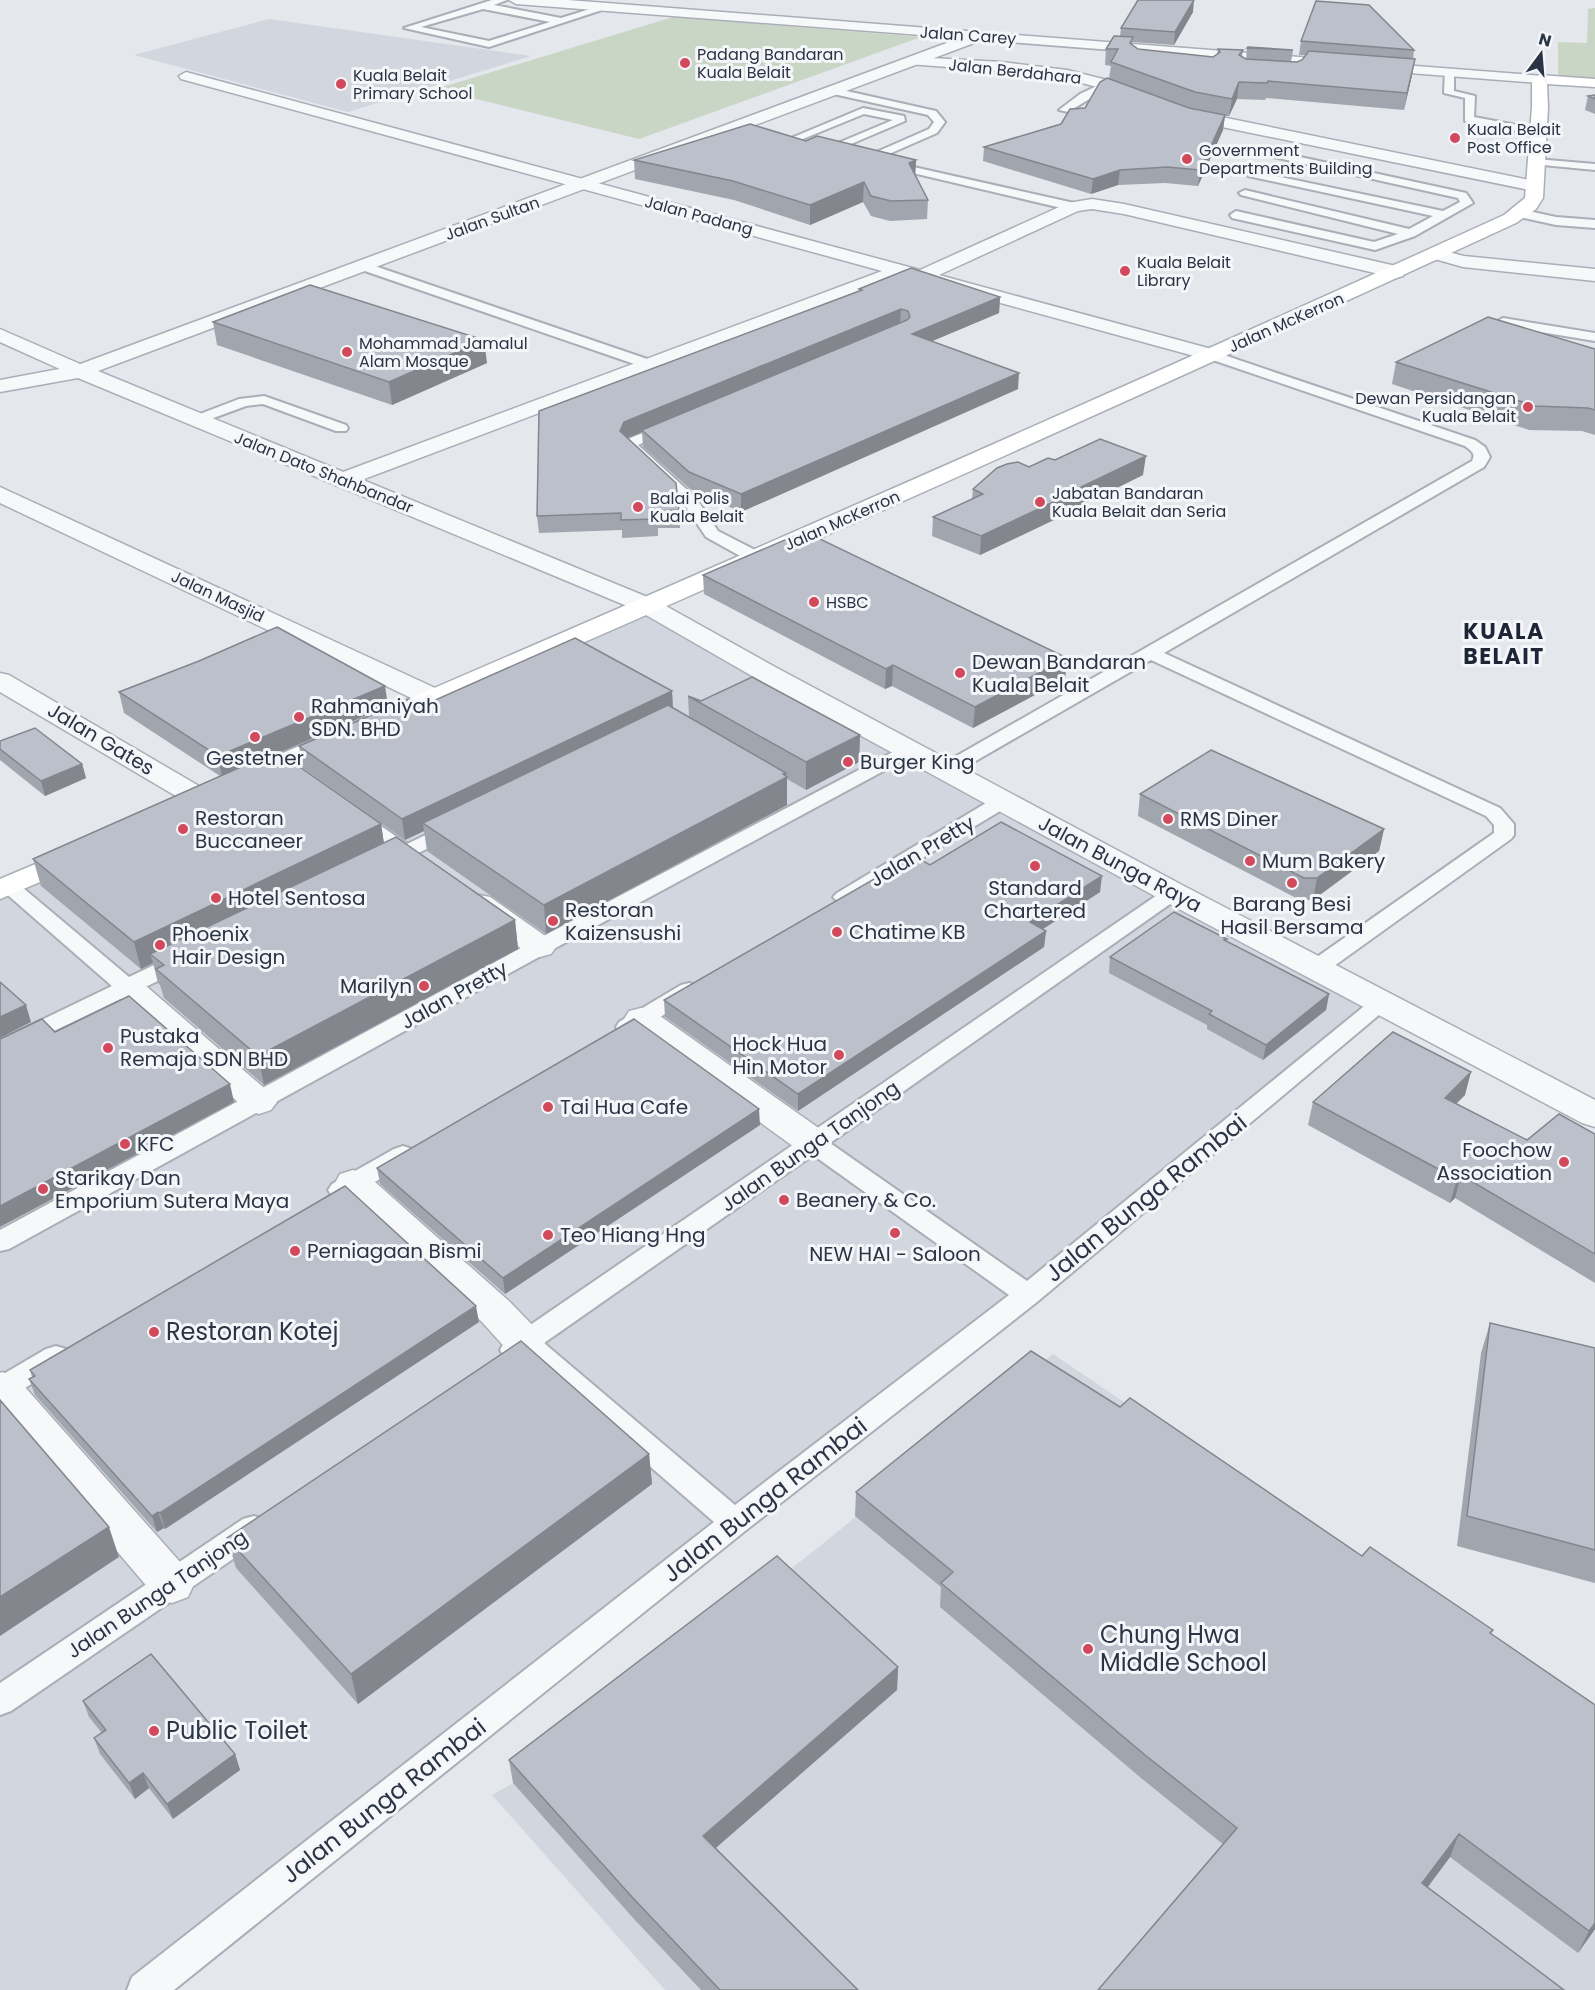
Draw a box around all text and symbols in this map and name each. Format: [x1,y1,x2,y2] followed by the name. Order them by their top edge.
[919,21,1017,50] street label: Jalan Carey
[1511,24,1571,84] north arrow
[1536,27,1554,53] text: N
[697,43,844,84] place label: Padang Bandaran Kuala Belait
[947,53,1083,90] street label: Jalan Berdahara
[678,56,692,70] marker: Padang Bandaran Kuala Belait
[353,64,472,105] place label: Kuala Belait Primary School
[334,77,348,91] marker: Kuala Belait Primary School
[1467,118,1561,159] place label: Kuala Belait Post Office
[1448,131,1462,145] marker: Kuala Belait Post Office
[1199,139,1372,180] place label: Government Departments Building
[1180,152,1194,166] marker: Government Departments Building
[642,190,756,241] street label: Jalan Padang
[442,191,543,246] street label: Jalan Sultan
[1137,251,1231,292] place label: Kuala Belait Library
[1118,264,1132,278] marker: Kuala Belait Library
[1225,287,1348,358] street label: Jalan McKerron
[359,332,528,373] place label: Mohammad Jamalul Alam Mosque
[340,345,354,359] marker: Mohammad Jamalul Alam Mosque
[1355,387,1516,428] place label: Dewan Persidangan Kuala Belait
[1521,400,1535,414] marker: Dewan Persidangan Kuala Belait
[231,426,417,519] street label: Jalan Dato Shahbandar
[1052,482,1226,523] place label: Jabatan Bandaran Kuala Belait dan Seria
[781,485,904,556] street label: Jalan McKerron
[650,487,744,528] place label: Balai Polis Kuala Belait
[1033,495,1047,509] marker: Jabatan Bandaran Kuala Belait dan Seria
[631,500,645,514] marker: Balai Polis Kuala Belait
[168,565,268,628] street label: Jalan Masjid
[826,591,869,614] place label: HSBC
[807,595,821,609] marker: HSBC
[1463,616,1545,672] district label: KUALA BELAIT
[972,648,1146,699] place label: Dewan Bandaran Kuala Belait
[953,666,967,680] marker: Dewan Bandaran Kuala Belait
[311,692,439,743] place label: Rahmaniyah SDN. BHD
[42,696,160,782] street label: Jalan Gates
[292,710,306,724] marker: Rahmaniyah SDN. BHD
[248,730,262,744] marker: Gestetner
[206,744,304,772] place label: Gestetner
[860,748,974,776] place label: Burger King
[841,755,855,769] marker: Burger King
[195,804,303,855] place label: Restoran Buccaneer
[1180,805,1278,833] place label: RMS Diner
[864,809,980,893] street label: Jalan Pretty
[1033,809,1207,919] street label: Jalan Bunga Raya
[1161,812,1175,826] marker: RMS Diner
[176,822,190,836] marker: Restoran Buccaneer
[1262,847,1385,875] place label: Mum Bakery
[1243,854,1257,868] marker: Mum Bakery
[1028,859,1042,873] marker: Standard Chartered
[984,874,1086,925] place label: Standard Chartered
[1285,876,1299,890] marker: Barang Besi Hasil Bersama
[228,884,366,912] place label: Hotel Sentosa
[1220,890,1364,941] place label: Barang Besi Hasil Bersama
[209,891,223,905] marker: Hotel Sentosa
[565,896,681,947] place label: Restoran Kaizensushi
[546,914,560,928] marker: Restoran Kaizensushi
[849,918,966,946] place label: Chatime KB
[172,920,285,971] place label: Phoenix Hair Design
[830,925,844,939] marker: Chatime KB
[153,938,167,952] marker: Phoenix Hair Design
[396,954,512,1036] street label: Jalan Pretty
[340,972,412,1000] place label: Marilyn
[417,979,431,993] marker: Marilyn
[120,1022,288,1073] place label: Pustaka Remaja SDN BHD
[732,1030,827,1081] place label: Hock Hua Hin Motor
[101,1041,115,1055] marker: Pustaka Remaja SDN BHD
[832,1048,846,1062] marker: Hock Hua Hin Motor
[715,1074,905,1218] street label: Jalan Bunga Tanjong
[560,1093,688,1121] place label: Tai Hua Cafe
[541,1100,555,1114] marker: Tai Hua Cafe
[1038,1106,1254,1289] street label: Jalan Bunga Rambai
[137,1130,175,1158] place label: KFC
[1436,1136,1553,1187] place label: Foochow Association
[118,1137,132,1151] marker: KFC
[1557,1155,1571,1169] marker: Foochow Association
[55,1164,289,1215] place label: Starikay Dan Emporium Sutera Maya
[36,1182,50,1196] marker: Starikay Dan Emporium Sutera Maya
[796,1186,936,1214] place label: Beanery & Co.
[777,1193,791,1207] marker: Beanery & Co.
[560,1221,705,1249] place label: Teo Hiang Hng
[888,1226,902,1240] marker: NEW HAI - Saloon
[541,1228,555,1242] marker: Teo Hiang Hng
[307,1237,482,1265] place label: Perniagaan Bismi
[809,1240,981,1268] place label: NEW HAI - Saloon
[288,1244,302,1258] marker: Perniagaan Bismi
[166,1315,338,1348] place label: Restoran Kotej
[147,1325,161,1339] marker: Restoran Kotej
[656,1409,874,1590] street label: Jalan Bunga Rambai
[61,1523,253,1665] street label: Jalan Bunga Tanjong
[1100,1618,1267,1679] place label: Chung Hwa Middle School
[1081,1642,1095,1656] marker: Chung Hwa Middle School
[275,1710,493,1891] street label: Jalan Bunga Rambai
[166,1714,308,1747] place label: Public Toilet
[147,1724,161,1738] marker: Public Toilet

